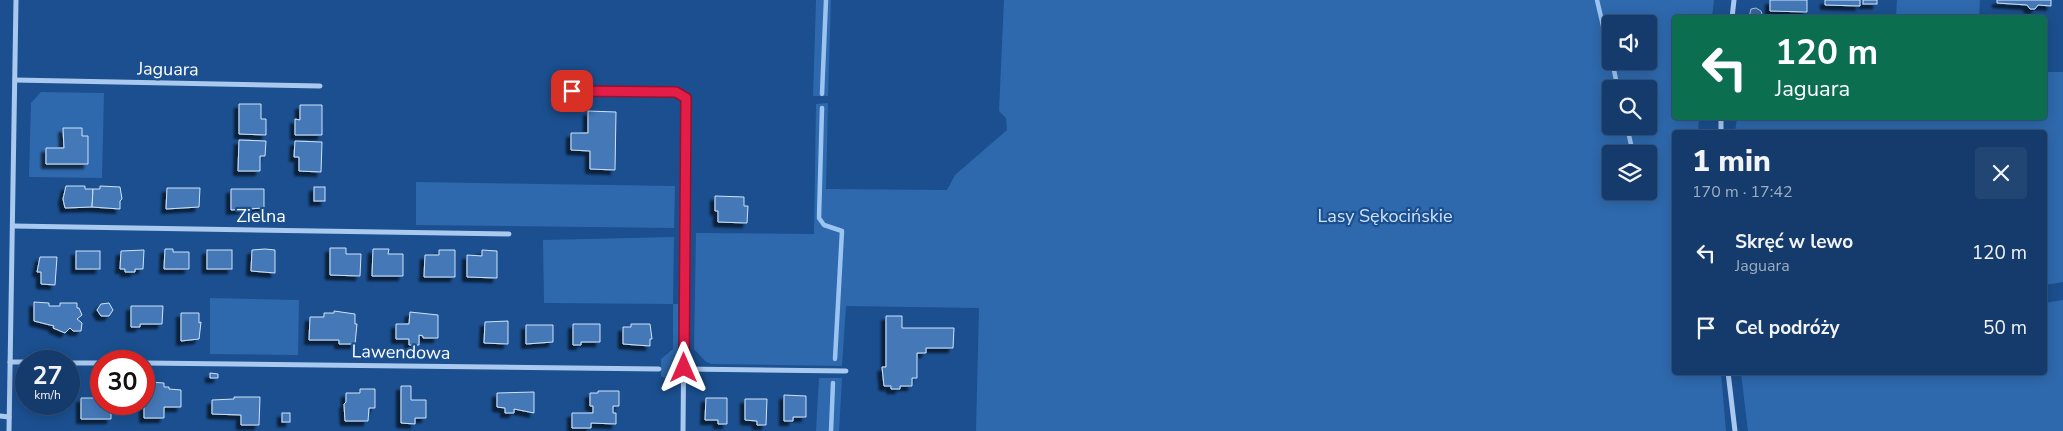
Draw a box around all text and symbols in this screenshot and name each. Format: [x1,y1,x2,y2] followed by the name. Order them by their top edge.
[1602,15,1657,200] map controls
[1602,15,1657,70] button: sound
[1775,29,1878,76] text: 120 m
[1692,35,1757,100] icon: left
[136,56,199,82] street label: Jaguara
[551,70,593,112] pin
[1775,74,1850,104] text: Jaguara
[558,77,586,105] icon: arrive
[1602,80,1657,135] button: search
[1692,141,1771,182] text: 1 min
[1602,145,1657,200] button: layers
[1975,147,2027,199] button: close
[1692,181,1793,203] text: 170 m · 17:42
[236,204,286,228] street label: Zielna
[1317,204,1453,228] park label: Lasy Sękocińskie
[1735,229,1853,255] text: Skręć w lewo
[1692,239,1720,267] icon: left
[1972,240,2027,266] text: 120 m
[1735,255,1790,277] text: Jaguara
[1692,314,1720,342] icon: arrive
[1735,315,1839,341] text: Cel podróży
[1983,315,2027,341] text: 50 m
[351,339,451,365] street label: Lawendowa
[657,341,709,393] position arrow
[90,350,155,415] speed limit sign: 30
[32,359,63,393] text: 27
[34,387,61,403] text: km/h

